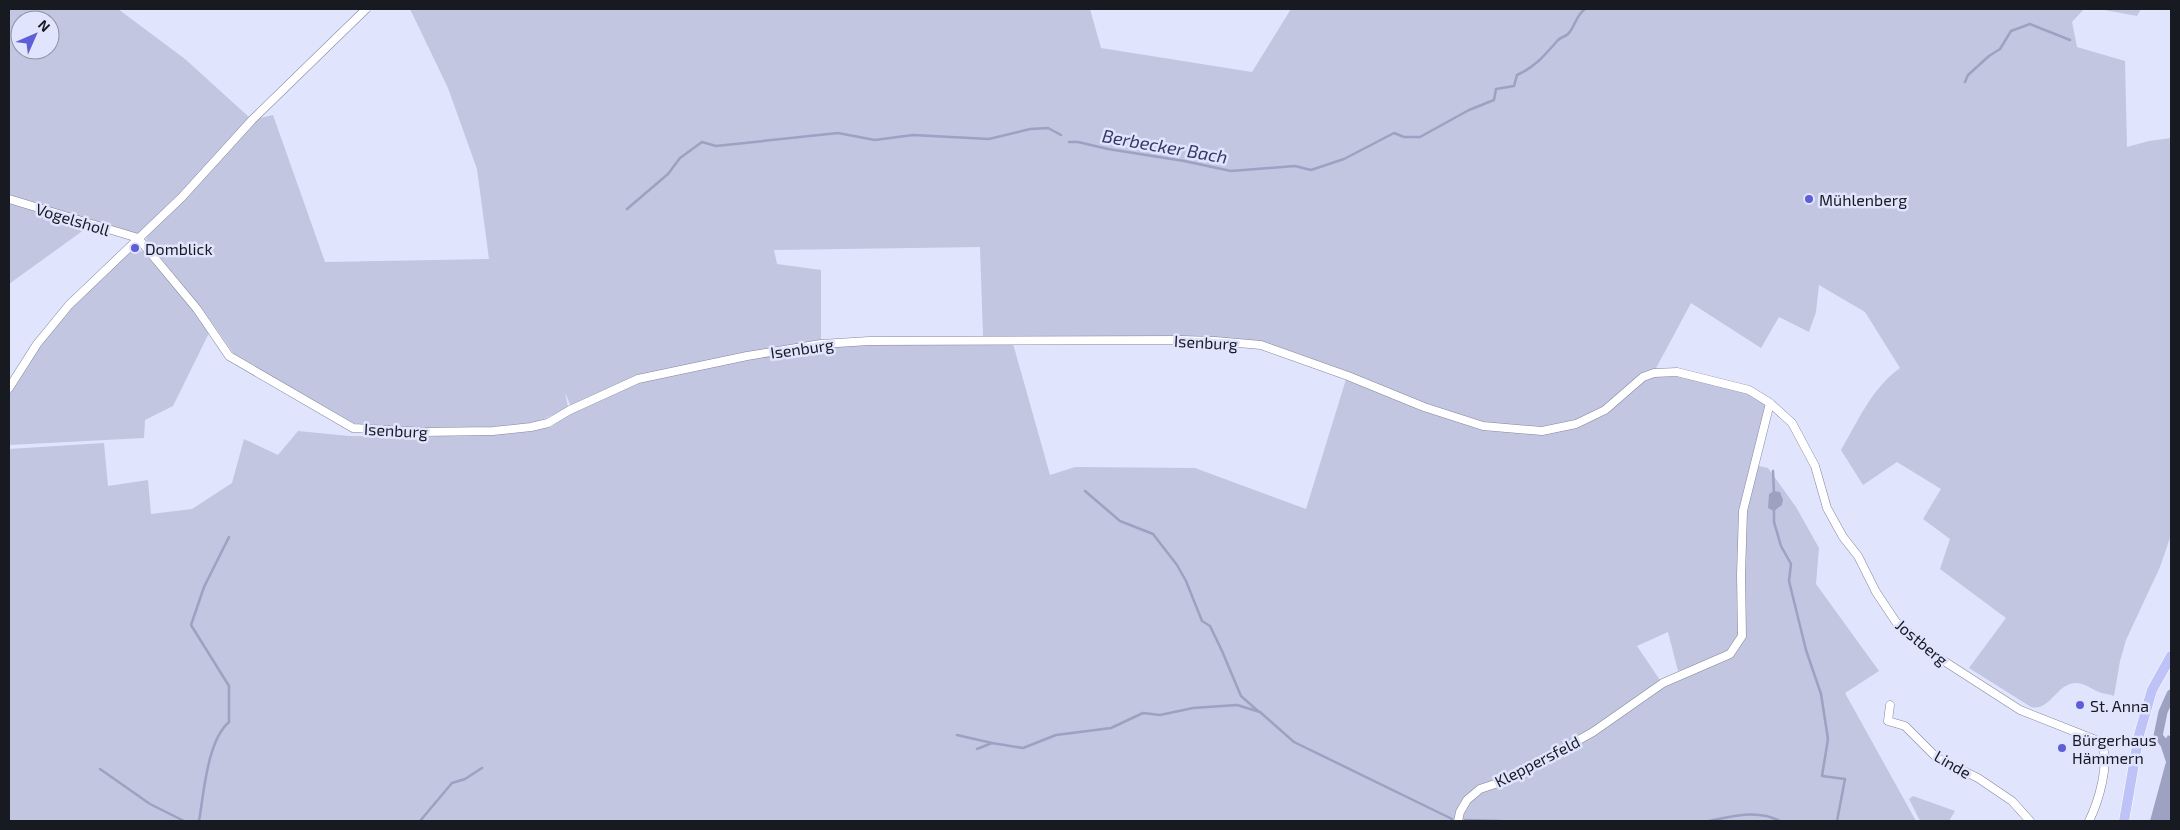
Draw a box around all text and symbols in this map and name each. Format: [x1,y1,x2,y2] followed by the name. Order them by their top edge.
[10,10,60,60] north arrow
[35,16,54,35] text: N
[1101,124,1229,168] water label: Berbecker Bach
[1819,190,1907,209] place label: Mühlenberg
[1803,193,1815,205] marker: Mühlenberg
[34,199,113,239] street label: Vogelsholl
[145,239,213,258] place label: Domblick
[129,242,141,254] marker: Domblick
[1174,331,1238,353] street label: Isenburg
[769,334,835,362] street label: Isenburg
[364,419,428,441] street label: Isenburg
[1892,615,1952,669] street label: Jostberg
[2090,696,2149,715] place label: St. Anna
[2074,699,2086,711] marker: St. Anna
[2072,730,2157,767] place label: Bürgerhaus Hämmern
[1491,731,1583,791] street label: Kleppersfeld
[2056,742,2068,754] marker: Bürgerhaus Hämmern
[1931,746,1975,782] street label: Linde

